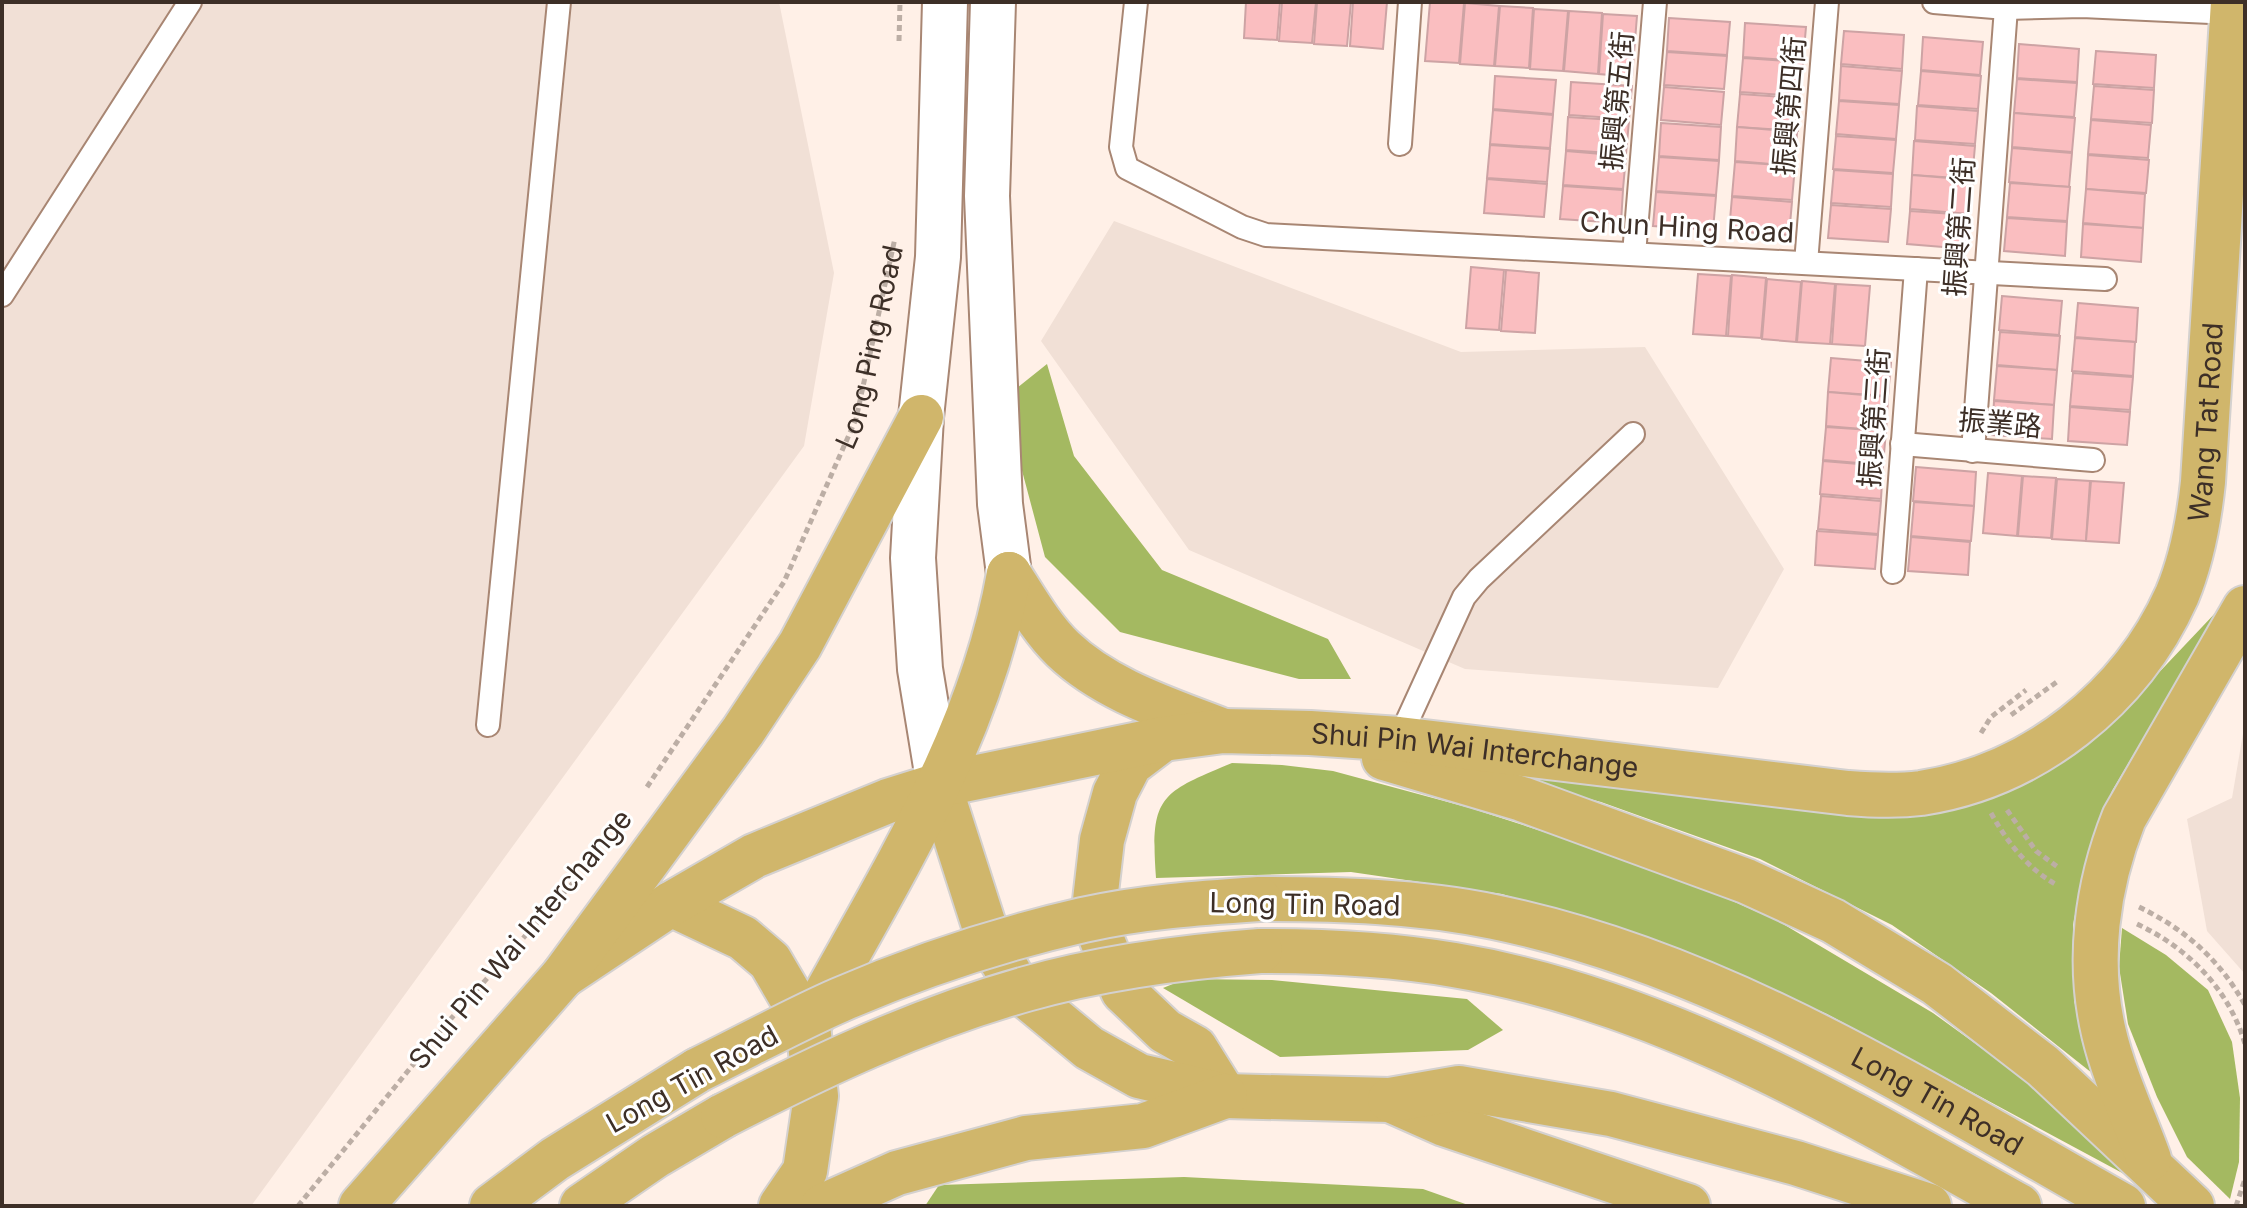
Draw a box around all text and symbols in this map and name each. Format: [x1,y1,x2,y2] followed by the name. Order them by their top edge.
[1594,30,1640,172] street label: 振興第五街
[1766,35,1812,177] street label: 振興第四街
[1937,156,1981,298] street label: 振興第二街
[1579,204,1795,250] street label: Chun Hing Road
[828,242,910,454] street label: Long Ping Road
[2181,322,2230,524] street label: Wang Tat Road
[1852,347,1896,489] street label: 振興第三街
[1957,402,2043,444] street label: 振業路
[1310,716,1640,785] street label: Shui Pin Wai Interchange
[401,802,639,1076] street label: Shui Pin Wai Interchange
[1209,885,1401,923] street label: Long Tin Road
[600,1018,784,1140] street label: Long Tin Road
[1846,1040,2029,1162] street label: Long Tin Road

